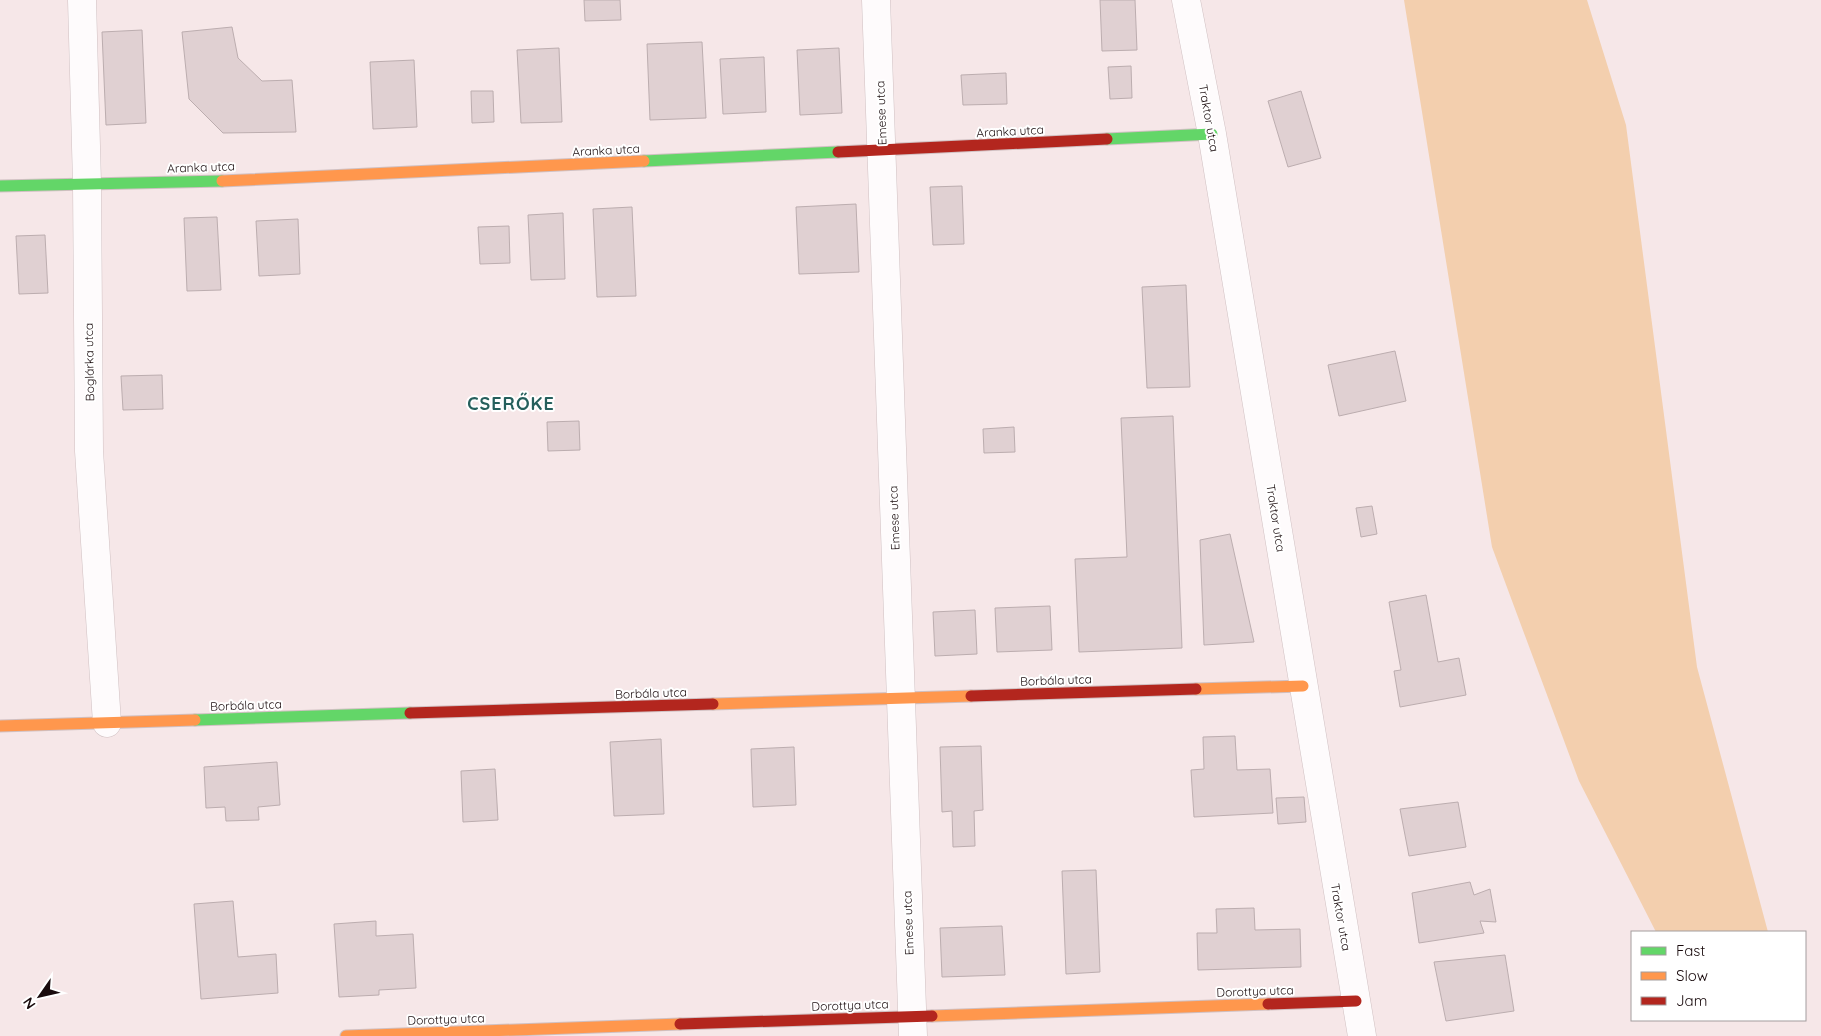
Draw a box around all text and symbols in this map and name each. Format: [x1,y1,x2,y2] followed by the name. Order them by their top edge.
[872,80,890,146] street label: Emese utca
[1196,83,1222,153] street label: Traktor utca
[976,122,1044,140] street label: Aranka utca
[572,141,640,159] street label: Aranka utca
[167,158,235,176] street label: Aranka utca
[81,323,97,401] street label: Boglárka utca
[467,392,555,415] district label: CSERŐKE
[1263,483,1289,553] street label: Traktor utca
[885,485,903,551] street label: Emese utca
[1020,671,1092,689] street label: Borbála utca
[615,684,687,702] street label: Borbála utca
[210,696,282,714] street label: Borbála utca
[1328,882,1354,952] street label: Traktor utca
[899,890,917,956] street label: Emese utca
[1631,931,1806,1021] legend
[1676,941,1705,960] text: Fast
[1676,966,1708,985] text: Slow
[15,971,65,1021] north arrow
[1216,982,1294,1000] street label: Dorottya utca
[1676,991,1707,1010] text: Jam
[19,994,40,1013] text: N
[811,996,889,1014] street label: Dorottya utca
[407,1010,485,1028] street label: Dorottya utca

